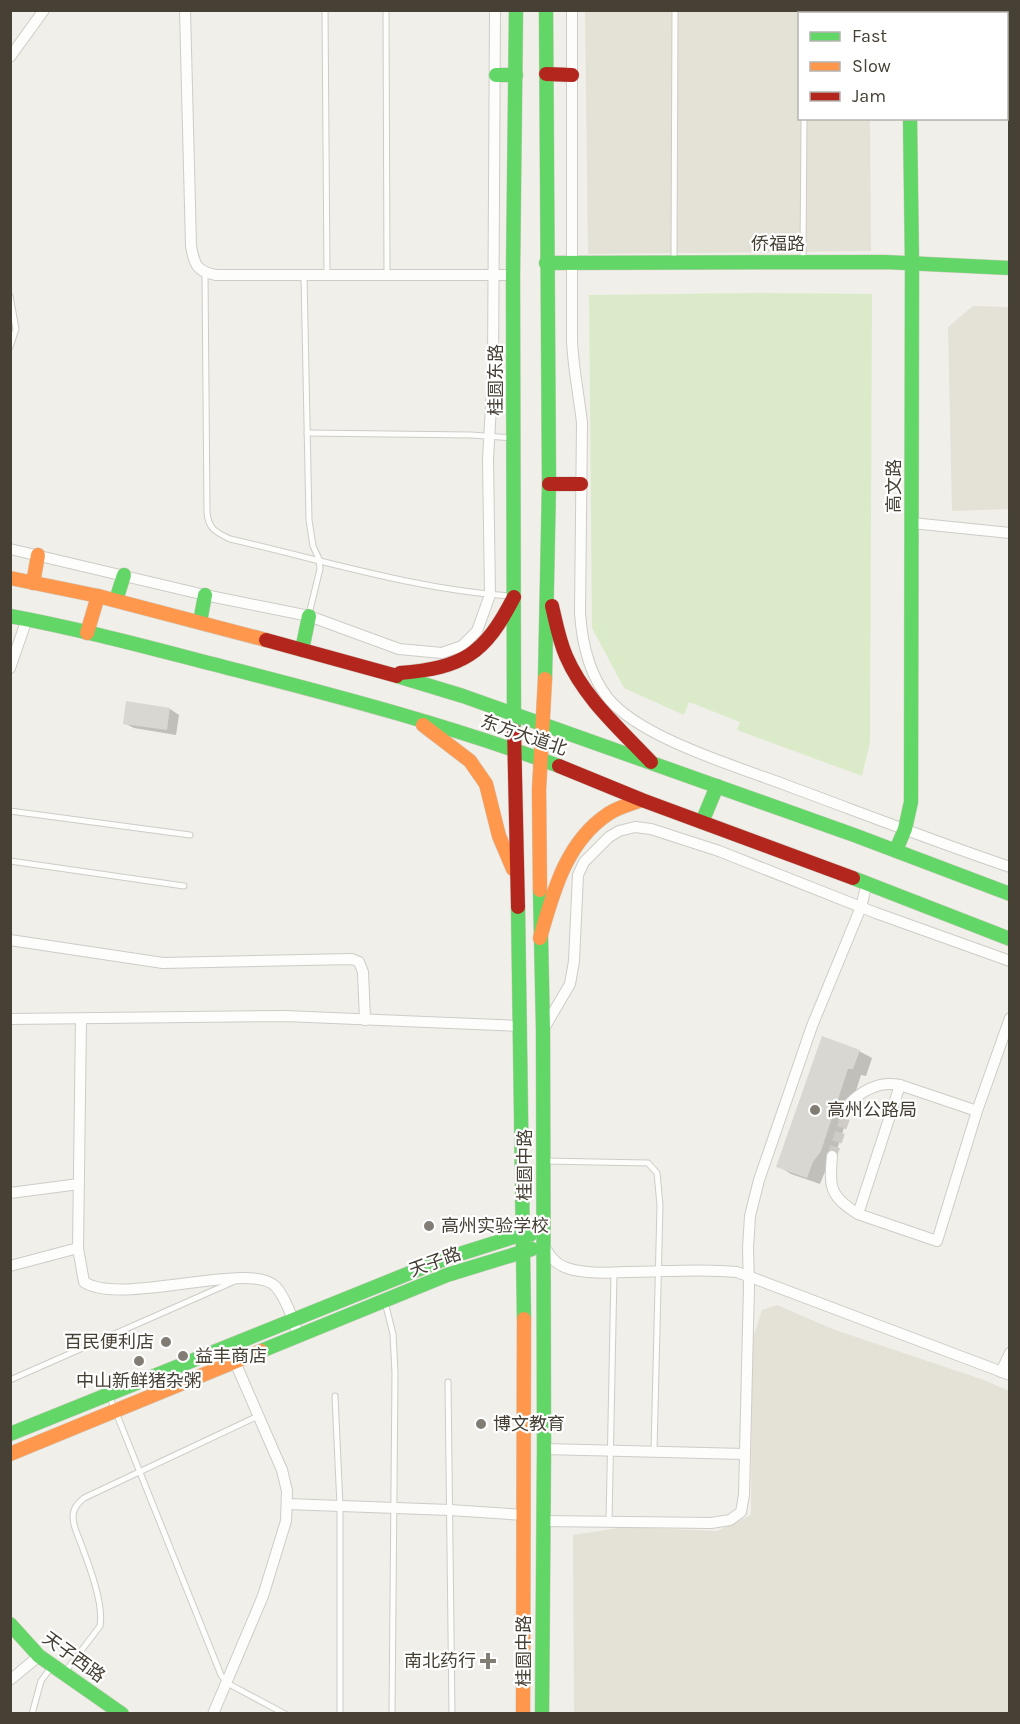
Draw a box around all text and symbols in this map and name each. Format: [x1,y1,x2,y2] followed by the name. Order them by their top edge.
[798,12,1008,120] legend
[852,25,887,47] text: Fast
[852,55,891,77] text: Slow
[852,85,886,107] text: Jam
[751,233,805,255] street label: 侨福路
[485,344,507,416] street label: 桂圆东路
[883,459,905,513] street label: 高文路
[478,710,570,760] street label: 东方大道北
[827,1099,917,1121] place label: 高州公路局
[808,1103,822,1117] marker: 高州公路局
[514,1129,536,1201] street label: 桂圆中路
[441,1215,549,1237] place label: 高州实验学校
[422,1219,436,1233] marker: 高州实验学校
[406,1242,464,1282] street label: 天子路
[64,1331,154,1353] place label: 百民便利店
[159,1335,173,1349] marker: 百民便利店
[195,1345,267,1367] place label: 益丰商店
[176,1349,190,1363] marker: 益丰商店
[132,1354,146,1368] marker: 中山新鲜猪杂粥
[76,1370,202,1392] place label: 中山新鲜猪杂粥
[493,1413,565,1435] place label: 博文教育
[474,1417,488,1431] marker: 博文教育
[513,1615,535,1687] street label: 桂圆中路
[38,1627,110,1687] street label: 天子西路
[404,1650,476,1672] place label: 南北药行
[481,1654,495,1668] marker: 南北药行

